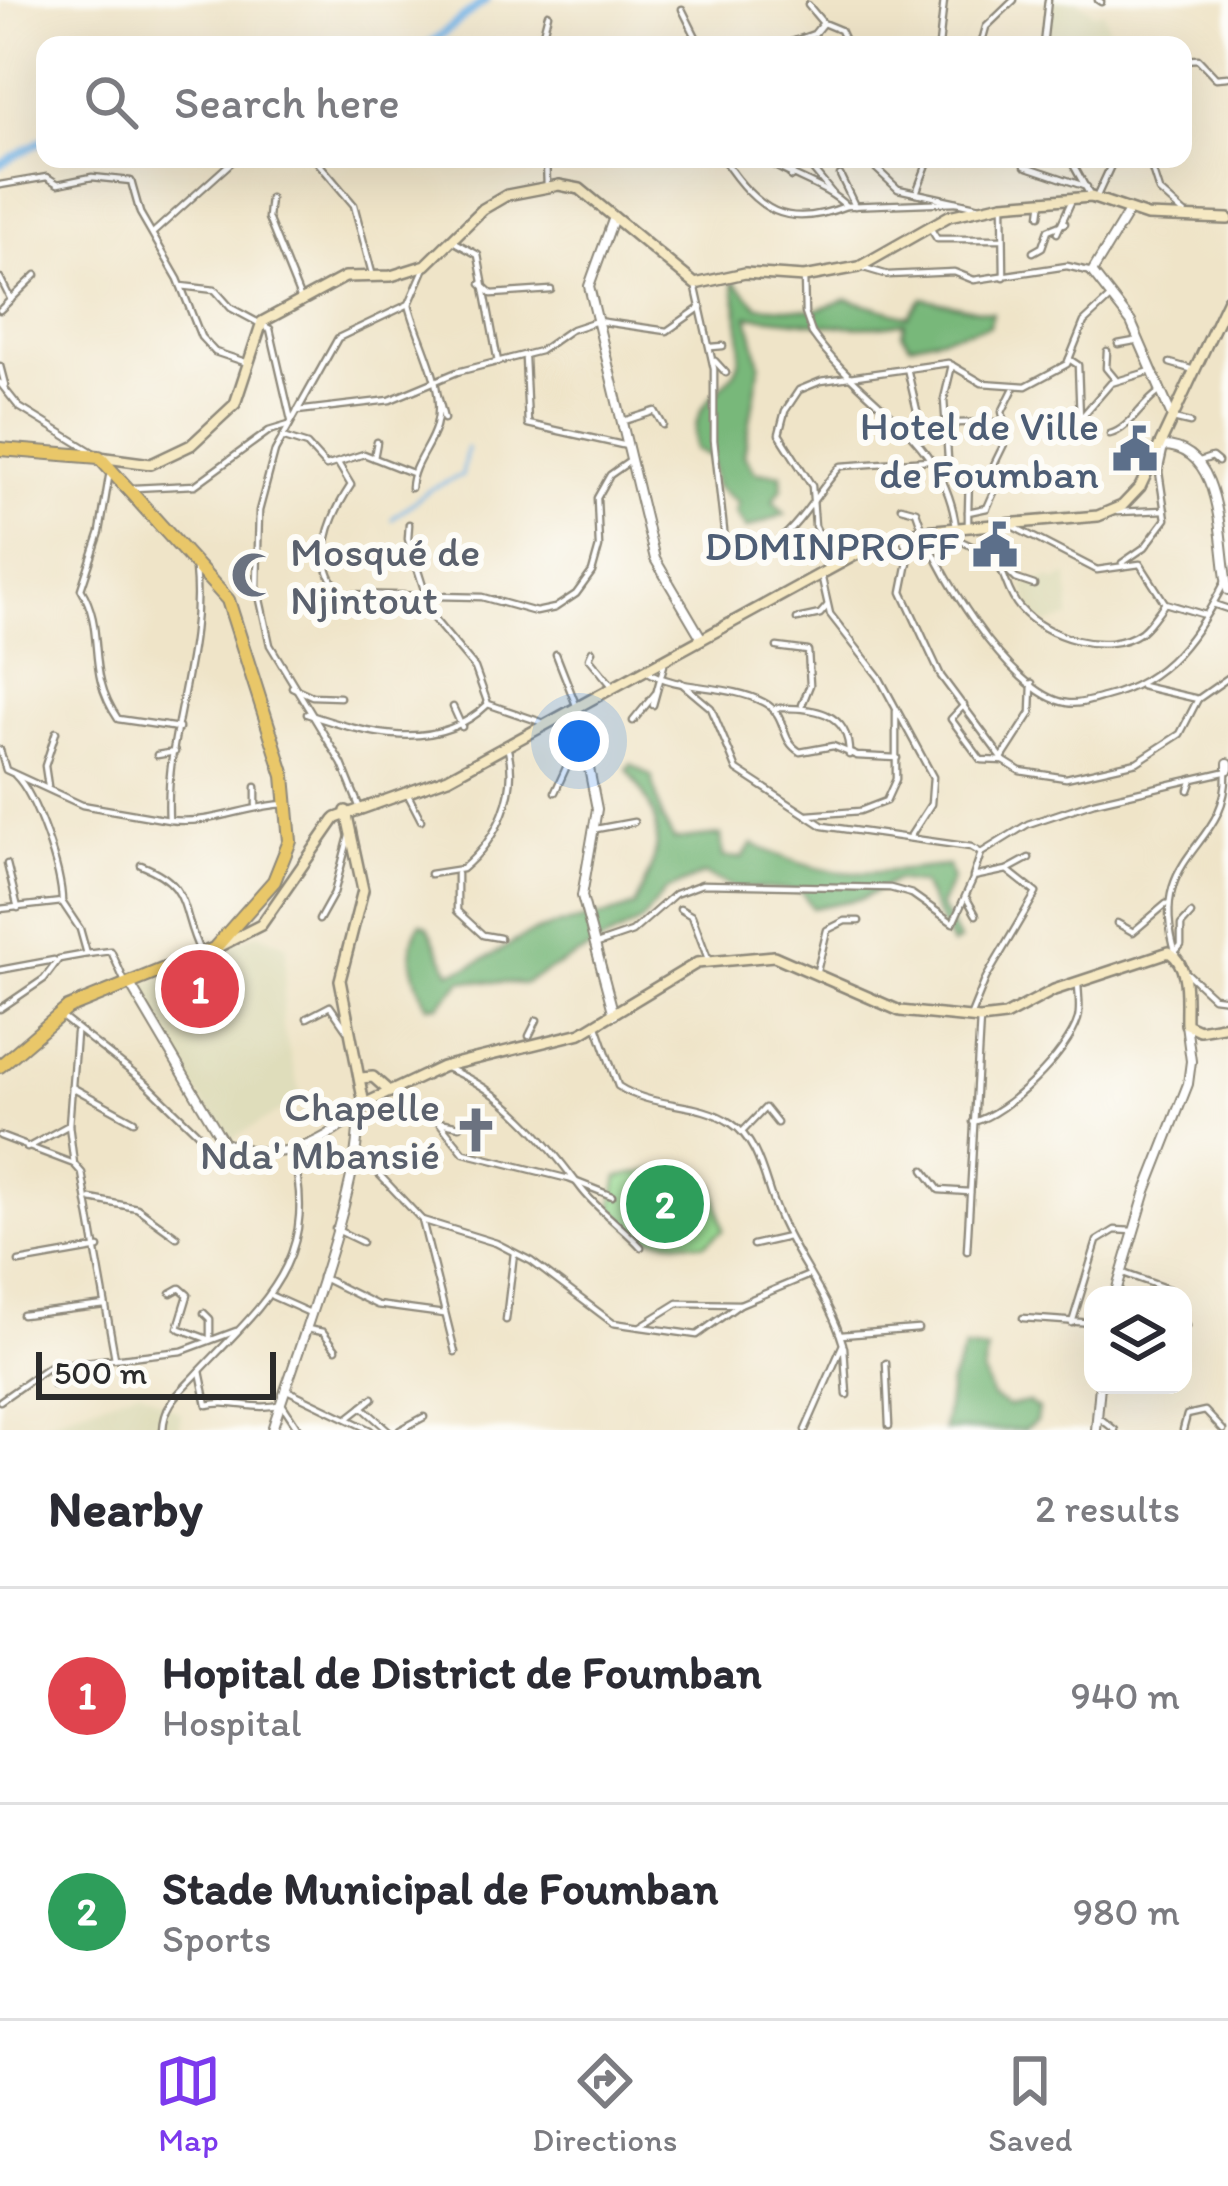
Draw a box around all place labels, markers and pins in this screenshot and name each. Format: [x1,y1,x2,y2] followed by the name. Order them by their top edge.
[860,400,1099,499] place label: Hotel de Ville de Foumban
[1110,424,1160,474] public building icon: Hotel de Ville de Foumban
[704,520,959,571] place label: DDMINPROFF
[970,520,1020,570] public building icon: DDMINPROFF
[290,526,480,625] place label: Mosqué de Njintout
[229,550,279,600] mosque icon: Mosqué de Njintout
[161,944,239,1034] pin: 1
[200,1081,440,1180] place label: Chapelle Nda' Mbansié
[451,1105,501,1155] church icon: Chapelle Nda' Mbansié
[626,1159,704,1249] pin: 2

